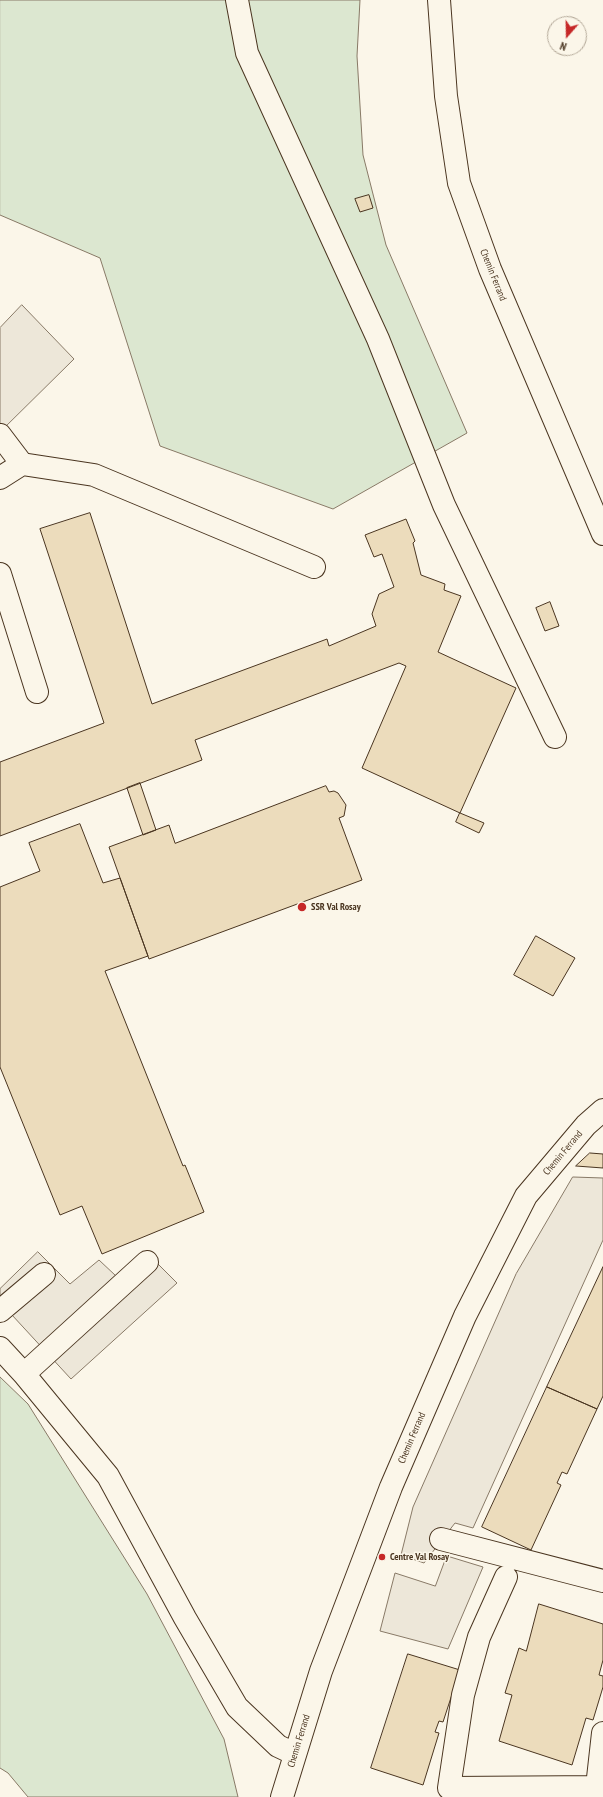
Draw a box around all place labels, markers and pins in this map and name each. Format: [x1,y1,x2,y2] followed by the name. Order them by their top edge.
[296,901,308,913] marker: SSR Val Rosay
[311,901,361,913] place label: SSR Val Rosay
[390,1551,449,1563] place label: Centre Val Rosay
[377,1552,387,1562] marker: Centre Val Rosay

